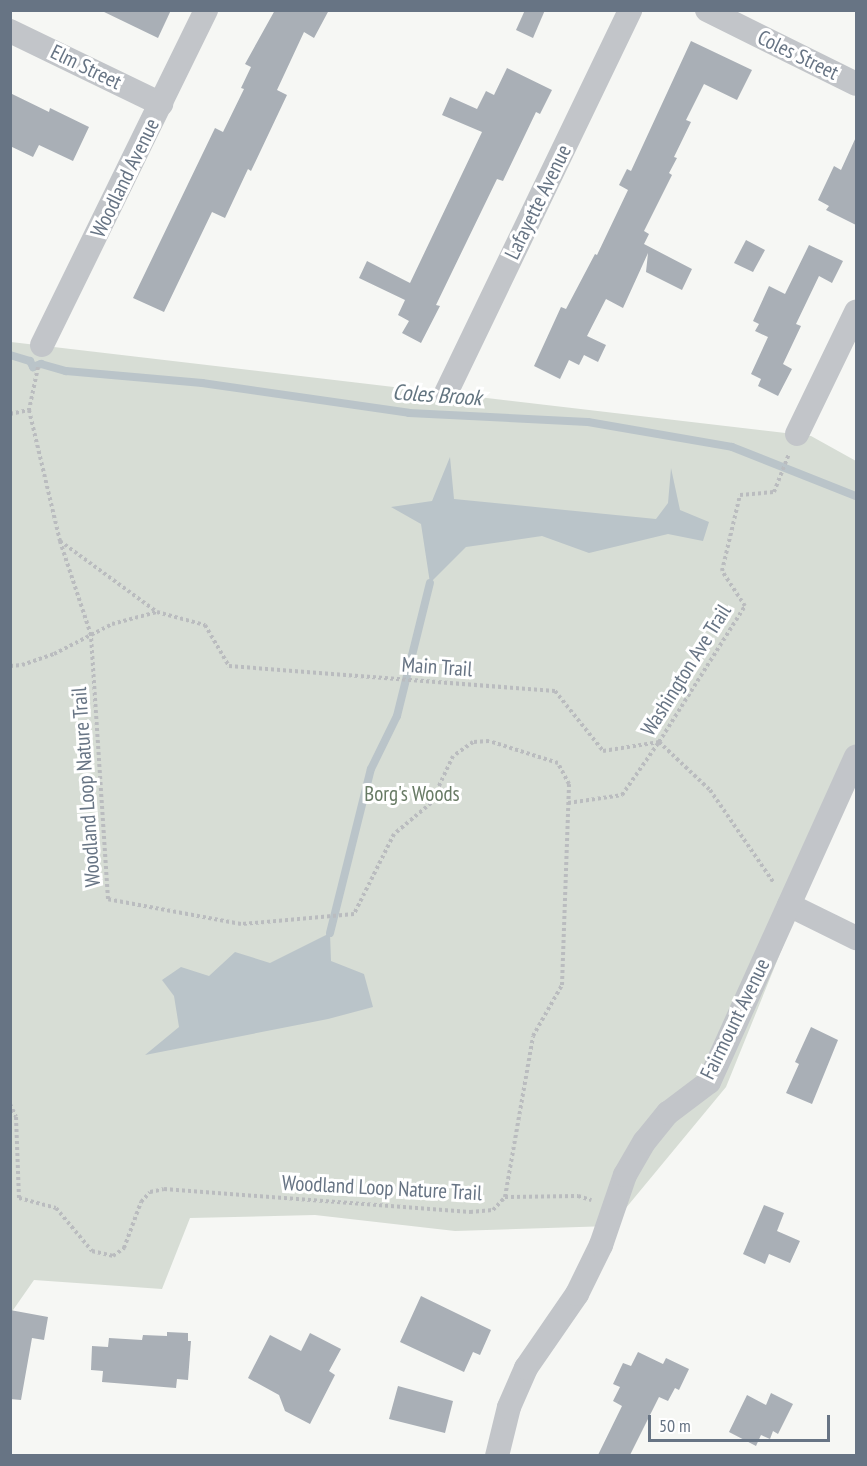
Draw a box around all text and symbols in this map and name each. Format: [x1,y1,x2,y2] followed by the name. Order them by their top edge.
[754,25,842,85] street label: Coles Street
[47,39,125,95] street label: Elm Street
[85,114,165,242] street label: Woodland Avenue
[499,140,577,264] street label: Lafayette Avenue
[392,379,482,411] water label: Coles Brook
[635,599,737,741] street label: Washington Ave Trail
[401,652,473,682] street label: Main Trail
[66,686,106,888] street label: Woodland Loop Nature Trail
[364,781,460,807] park label: Borg's Woods
[695,954,775,1084] street label: Fairmount Avenue
[281,1170,483,1206] street label: Woodland Loop Nature Trail
[651,1403,832,1441] scale bar
[659,1414,691,1437] text: 50 m

